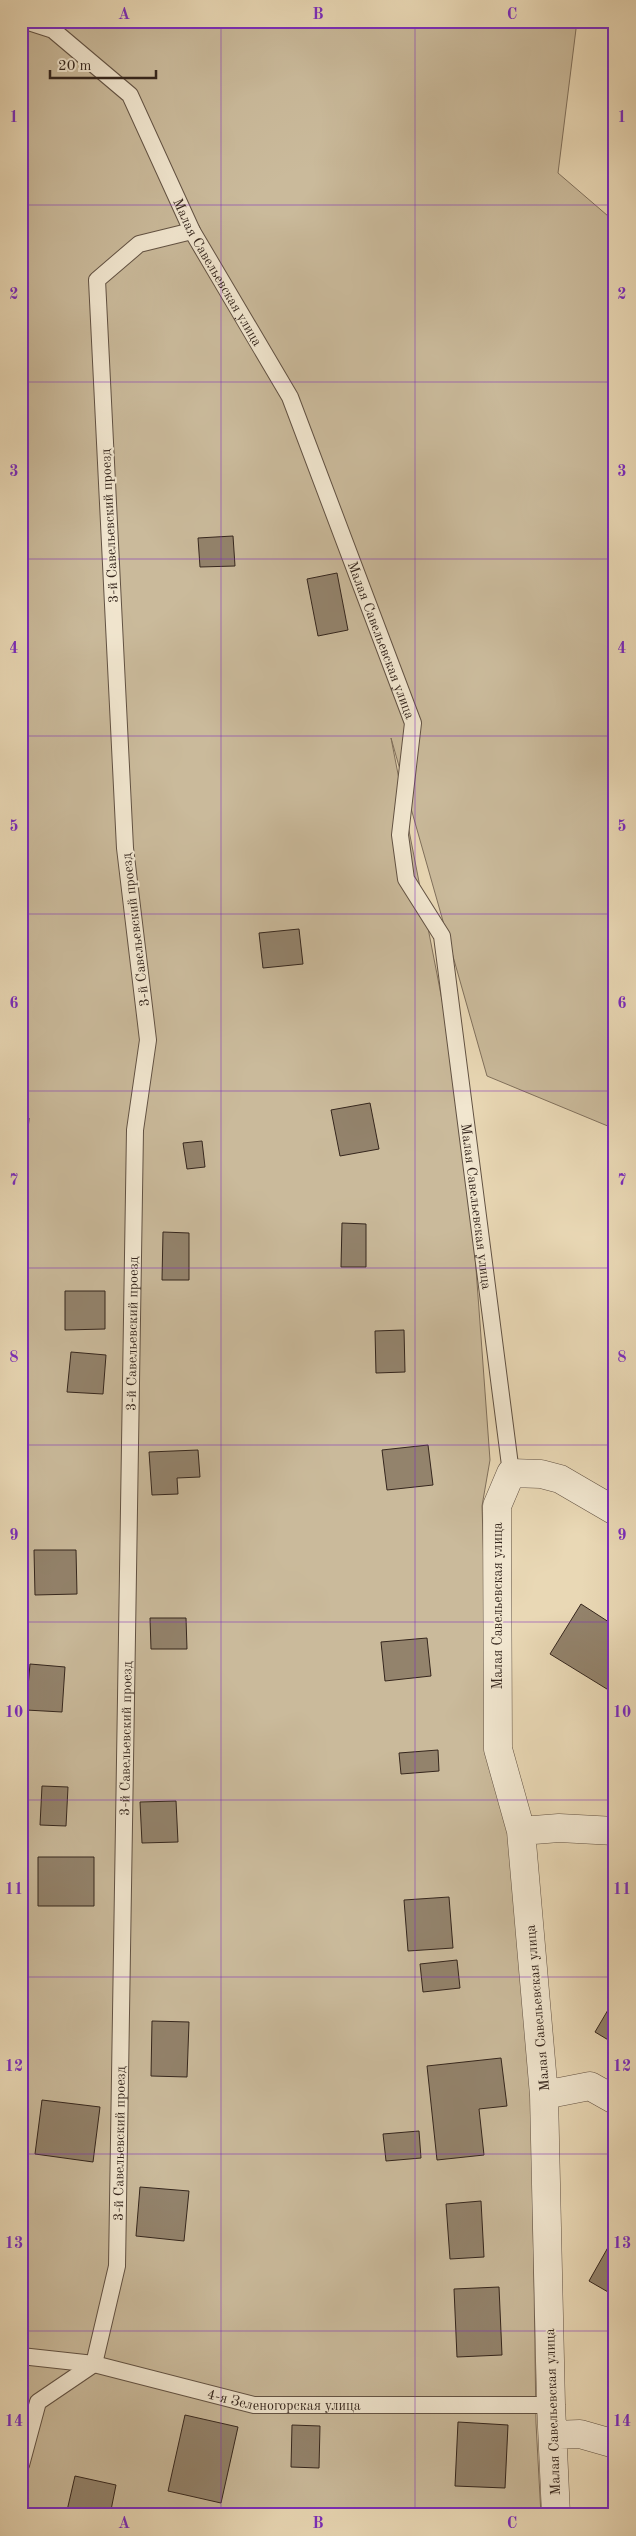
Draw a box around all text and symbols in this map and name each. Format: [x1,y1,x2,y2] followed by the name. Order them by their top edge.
[118,7,130,23] text: A
[312,7,324,23] text: B
[507,7,517,23] text: C
[50,48,156,80] scale bar
[58,59,92,74] text: 20 m
[9,110,19,126] text: 1
[617,110,627,126] text: 1
[170,196,264,349] street label: Малая Савельевская улица
[9,287,19,303] text: 2
[617,287,627,303] text: 2
[99,448,121,603] street label: 3-й Савельевский проезд
[9,464,19,480] text: 3
[617,464,627,480] text: 3
[345,560,417,721] street label: Малая Савельевская улица
[9,641,19,657] text: 4
[617,641,627,657] text: 4
[9,819,19,835] text: 5
[617,819,627,835] text: 5
[120,852,152,1007] street label: 3-й Савельевский проезд
[9,996,19,1012] text: 6
[617,996,627,1012] text: 6
[458,1123,493,1290] street label: Малая Савельевская улица
[9,1173,19,1189] text: 7
[617,1173,627,1189] text: 7
[125,1256,141,1411] street label: 3-й Савельевский проезд
[9,1350,19,1366] text: 8
[617,1350,627,1366] text: 8
[491,1522,505,1690] street label: Малая Савельевская улица
[9,1528,19,1544] text: 9
[617,1528,627,1544] text: 9
[118,1661,135,1816] street label: 3-й Савельевский проезд
[5,1705,23,1721] text: 10
[613,1705,631,1721] text: 10
[5,1882,23,1898] text: 11
[613,1882,631,1898] text: 11
[524,1924,552,2092] street label: Малая Савельевская улица
[5,2059,23,2075] text: 12
[613,2059,631,2075] text: 12
[112,2066,128,2221] street label: 3-й Савельевский проезд
[5,2236,23,2252] text: 13
[613,2236,631,2252] text: 13
[543,2328,563,2496] street label: Малая Савельевская улица
[206,2387,361,2413] street label: 4-я Зеленогорская улица
[5,2414,23,2430] text: 14
[613,2414,631,2430] text: 14
[118,2516,130,2532] text: A
[312,2516,324,2532] text: B
[507,2516,517,2532] text: C

